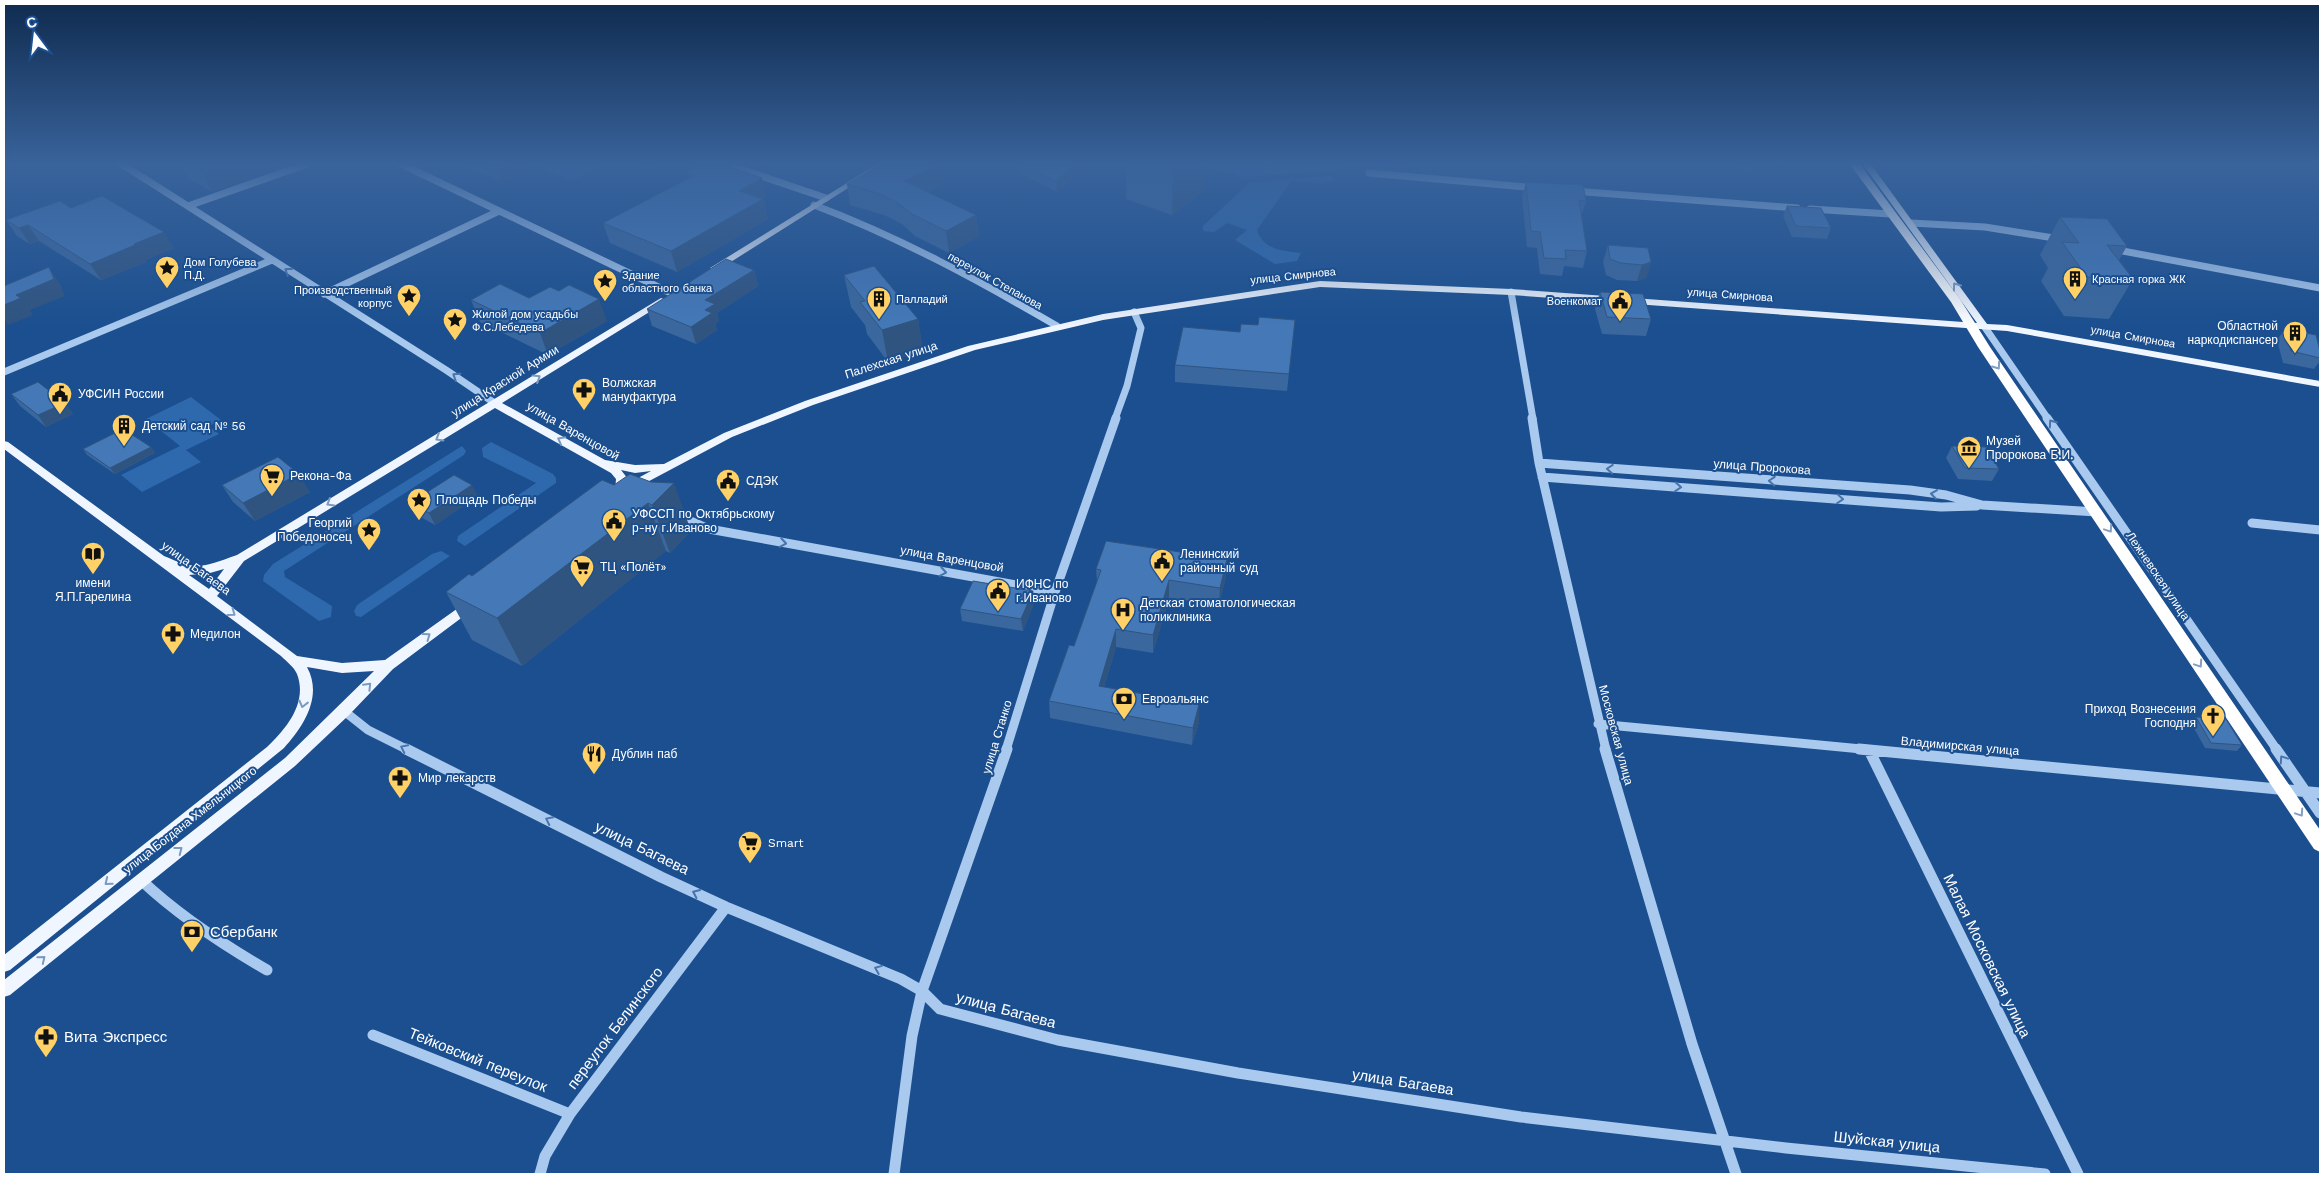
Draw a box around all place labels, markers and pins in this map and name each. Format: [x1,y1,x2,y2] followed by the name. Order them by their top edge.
[154,255,180,289] place icon: Дом Голубева П.Д.
[184,256,257,282] place label: Дом Голубева П.Д.
[2062,266,2088,300] building icon: Красная горка ЖК
[592,268,618,302] place icon: Здание областного банка
[622,269,713,295] place label: Здание областного банка
[2092,273,2186,286] place label: Красная горка ЖК
[396,283,422,317] place icon: Производственный корпус
[294,284,392,310] place label: Производственный корпус
[866,286,892,320] building icon: Палладий
[1607,288,1633,322] public building icon: Военкомат
[896,293,948,306] place label: Палладий
[1547,295,1602,308] place label: Военкомат
[442,307,468,341] place icon: Жилой дом усадьбы Ф.С.Лебедева
[472,308,578,334] place label: Жилой дом усадьбы Ф.С.Лебедева
[2187,319,2278,347] place label: Областной наркодиспансер
[2282,320,2308,354] building icon: Областной наркодиспансер
[602,376,677,404] place label: Волжская мануфактура
[571,377,597,411] pharmacy icon: Волжская мануфактура
[47,381,73,415] public building icon: УФСИН России
[78,387,164,401] place label: УФСИН России
[111,413,137,447] building icon: Детский сад № 56
[142,419,246,433] place label: Детский сад № 56
[1986,434,2073,462] place label: Музей Пророкова Б.И.
[1956,435,1982,469] museum icon: Музей Пророкова Б.И.
[259,463,285,497] supermarket icon: Рекона-Фа
[715,468,741,502] public building icon: СДЭК
[290,469,352,483] place label: Рекона-Фа
[746,474,778,488] place label: СДЭК
[406,487,432,521] place icon: Площадь Победы
[436,493,536,507] place label: Площадь Победы
[632,507,775,535] place label: УФССП по Октябрьскому р-ну г.Иваново
[601,508,627,542] public building icon: УФССП по Октябрьскому р-ну г.Иваново
[277,516,352,544] place label: Георгий Победоносец
[356,517,382,551] place icon: Георгий Победоносец
[80,541,106,575] library icon: имени Я.П.Гарелина
[1180,547,1258,575] place label: Ленинский районный суд
[1149,548,1175,582] public building icon: Ленинский районный суд
[569,554,595,588] supermarket icon: ТЦ «Полёт»
[600,560,666,574] place label: ТЦ «Полёт»
[55,576,131,604] place label: имени Я.П.Гарелина
[1016,577,1072,605] place label: ИФНС по г.Иваново
[985,578,1011,612] public building icon: ИФНС по г.Иваново
[1140,596,1296,624] place label: Детская стоматологическая поликлиника
[1110,597,1136,631] hospital icon: Детская стоматологическая поликлиника
[160,621,186,655] pharmacy icon: Медилон
[190,627,241,641] place label: Медилон
[1111,686,1137,720] bank icon: Евроальянс
[1142,692,1209,706] place label: Евроальянс
[2085,702,2196,730] place label: Приход Вознесения Господня
[2200,703,2226,737] church icon: Приход Вознесения Господня
[581,741,607,775] restaurant icon: Дублин паб
[612,747,677,761] place label: Дублин паб
[387,765,413,799] pharmacy icon: Мир лекарств
[418,771,496,785] place label: Мир лекарств
[737,830,763,864] supermarket icon: Smart
[768,836,803,850] place label: Smart
[179,919,205,953] bank icon: Сбербанк
[210,923,278,941] place label: Сбербанк
[33,1024,59,1058] pharmacy icon: Вита Экспресс
[64,1028,168,1046] place label: Вита Экспресс

